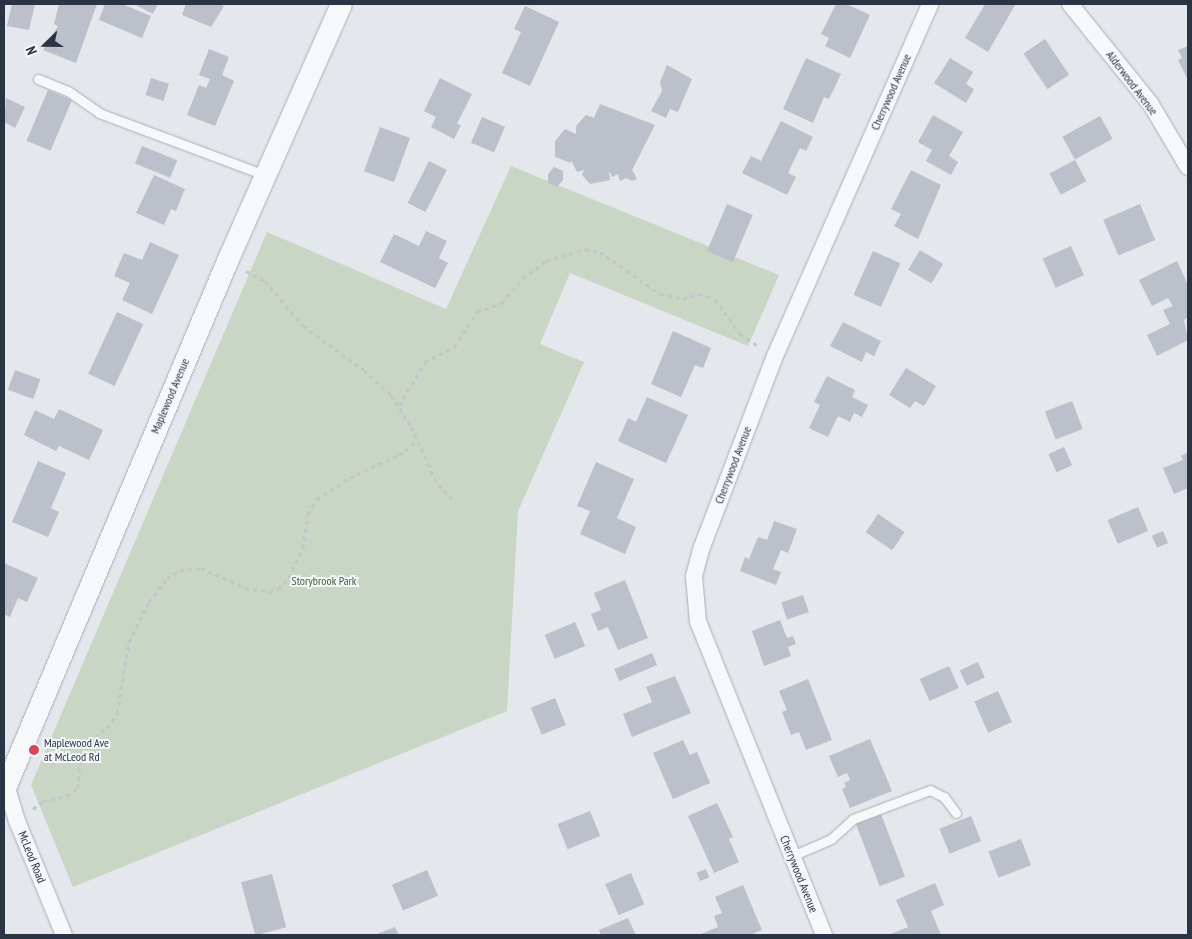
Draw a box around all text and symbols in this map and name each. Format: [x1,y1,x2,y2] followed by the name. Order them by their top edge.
[20,20,70,70] north arrow
[21,44,41,57] text: N
[1103,48,1161,118] street label: Alderwood Avenue
[868,51,914,133] street label: Cherrywood Avenue
[148,356,192,436] street label: Maplewood Avenue
[712,424,754,506] street label: Cherrywood Avenue
[291,574,357,588] park label: Storybrook Park
[44,736,109,764] place label: Maplewood Ave at McLeod Rd
[28,744,40,756] marker: Maplewood Ave at McLeod Rd
[15,829,49,885] street label: McLeod Road
[777,833,821,915] street label: Cherrywood Avenue

